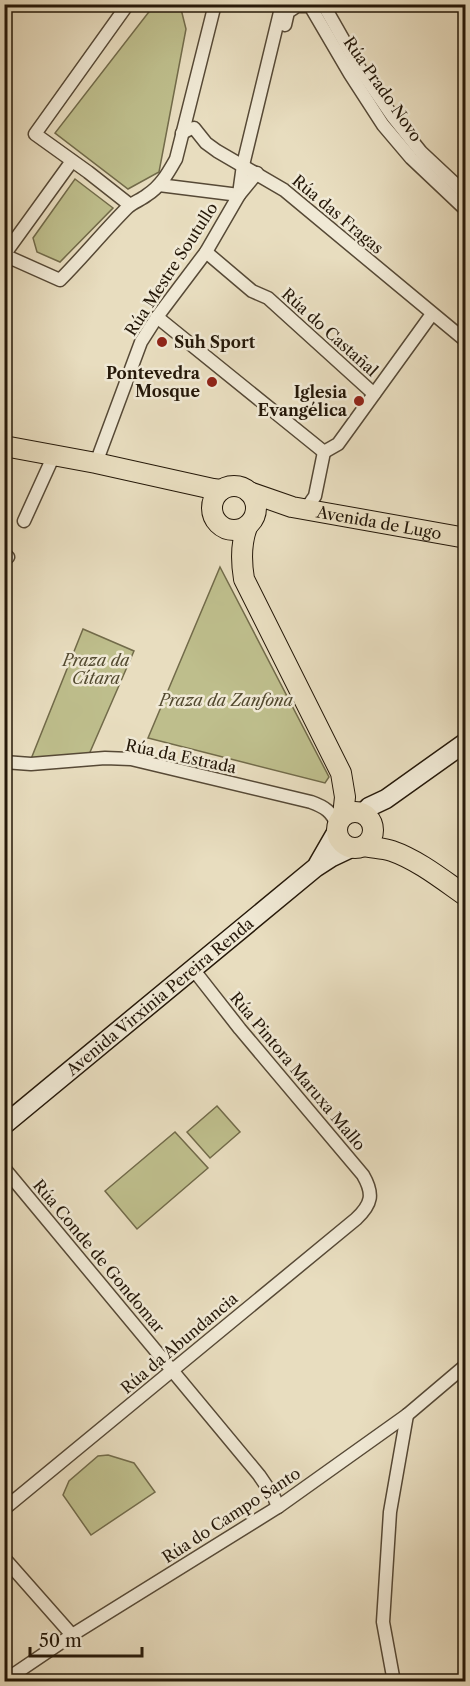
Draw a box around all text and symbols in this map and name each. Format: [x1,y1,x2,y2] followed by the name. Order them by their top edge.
[339,33,427,145] street label: Rúa Prado Novo
[288,170,388,258] street label: Rúa das Fragas
[120,198,222,339] street label: Rúa Mestre Soutullo
[278,284,382,381] street label: Rúa do Castañal
[174,332,256,352] place label: Suh Sport
[155,335,169,349] marker: Suh Sport
[106,363,201,401] place label: Pontevedra Mosque
[205,375,219,389] marker: Pontevedra Mosque
[258,382,348,420] place label: Iglesia Evangélica
[352,394,366,408] marker: Iglesia Evangélica
[314,501,443,544] street label: Avenida de Lugo
[61,650,130,688] park label: Praza da Cítara
[157,690,293,710] park label: Praza da Zanfona
[124,734,239,778] street label: Rúa da Estrada
[61,913,258,1080] street label: Avenida Virxinia Pereira Renda
[226,988,370,1154] street label: Rúa Pintora Maruxa Mallo
[29,1175,169,1337] street label: Rúa Conde de Gondomar
[116,1288,242,1398] street label: Rúa da Abundancia
[158,1463,304,1567] street label: Rúa do Campo Santo
[30,1620,142,1658] scale bar
[39,1630,82,1652] text: 50 m

